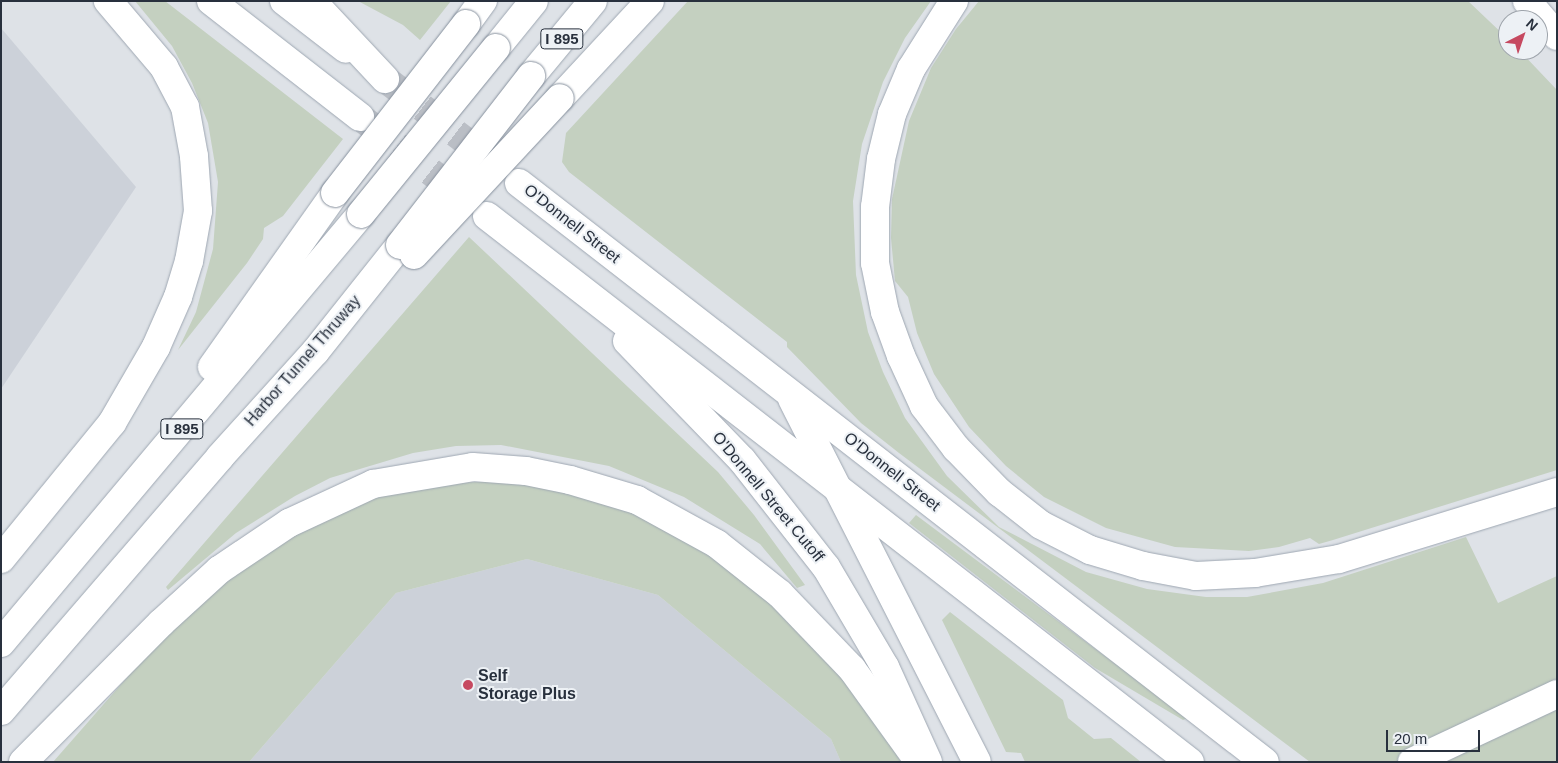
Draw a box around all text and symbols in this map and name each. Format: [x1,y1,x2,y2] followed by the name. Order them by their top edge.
[1498,10,1548,60] north arrow
[1523,15,1541,34] text: N
[540,26,584,52] road number: I 895
[520,180,624,268] street label: O'Donnell Street
[241,292,365,430] street label: Harbor Tunnel Thruway
[160,416,204,442] road number: I 895
[708,428,828,566] street label: O'Donnell Street Cutoff
[840,428,944,516] street label: O'Donnell Street
[478,666,576,704] place label: Self Storage Plus
[462,679,474,691] marker: Self Storage Plus
[1388,720,1482,752] scale bar
[1394,730,1427,747] text: 20 m

